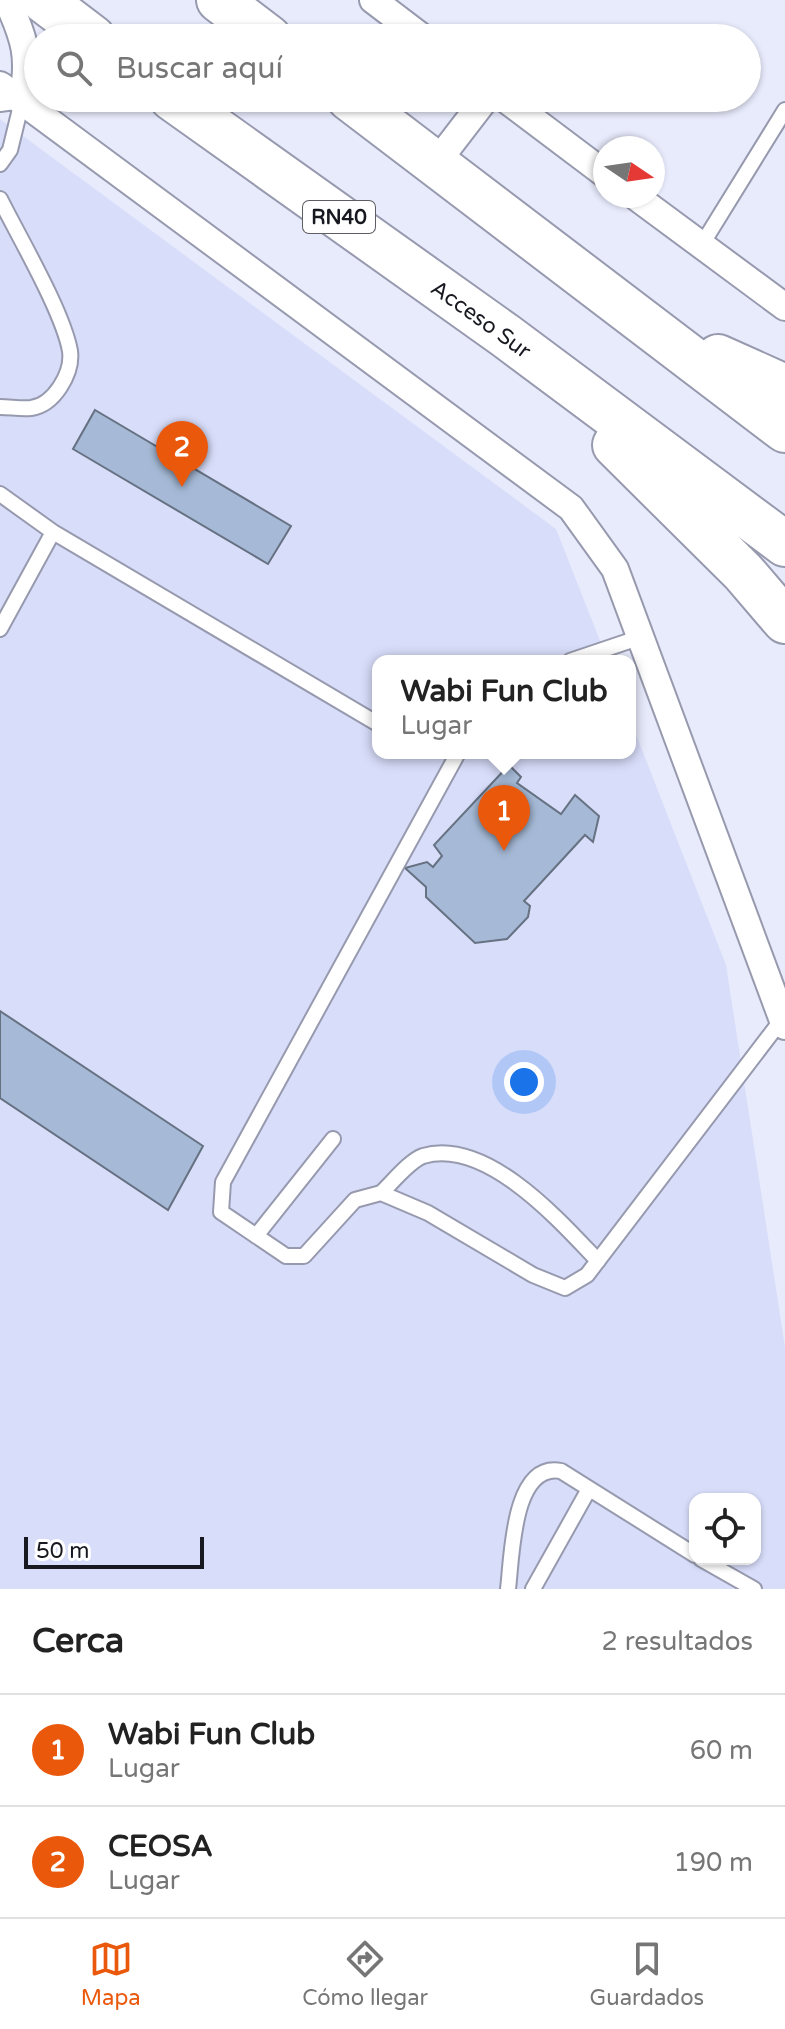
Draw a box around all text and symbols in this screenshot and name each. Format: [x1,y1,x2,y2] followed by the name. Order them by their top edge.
[24,24,761,112] search box
[52,46,96,90] icon: search
[116,50,283,87] text: Buscar aquí
[593,136,665,208] north arrow
[303,201,375,233] road number: RN40
[426,275,536,364] street label: Acceso Sur
[156,421,208,487] pin: 2
[372,655,636,759] popup
[400,673,608,710] text: Wabi Fun Club
[400,710,472,741] text: Lugar
[478,785,530,851] pin: 1
[504,1062,544,1102] your location
[689,1493,761,1565] map controls
[689,1493,761,1565] button: locate
[24,1533,204,1569] scale bar
[36,1538,90,1564] text: 50 m
[32,1621,124,1662] text: Cerca
[602,1626,753,1657] text: 2 resultados
[108,1716,315,1753] text: Wabi Fun Club
[50,1735,66,1766] text: 1
[690,1735,753,1766] text: 60 m
[108,1753,180,1784] text: Lugar
[108,1828,213,1865] text: CEOSA
[50,1847,66,1878] text: 2
[673,1847,753,1878] text: 190 m
[108,1865,180,1896] text: Lugar
[81,1937,141,2011] tab: Mapa
[302,1937,428,2011] tab: Cómo llegar
[590,1937,704,2011] tab: Guardados

